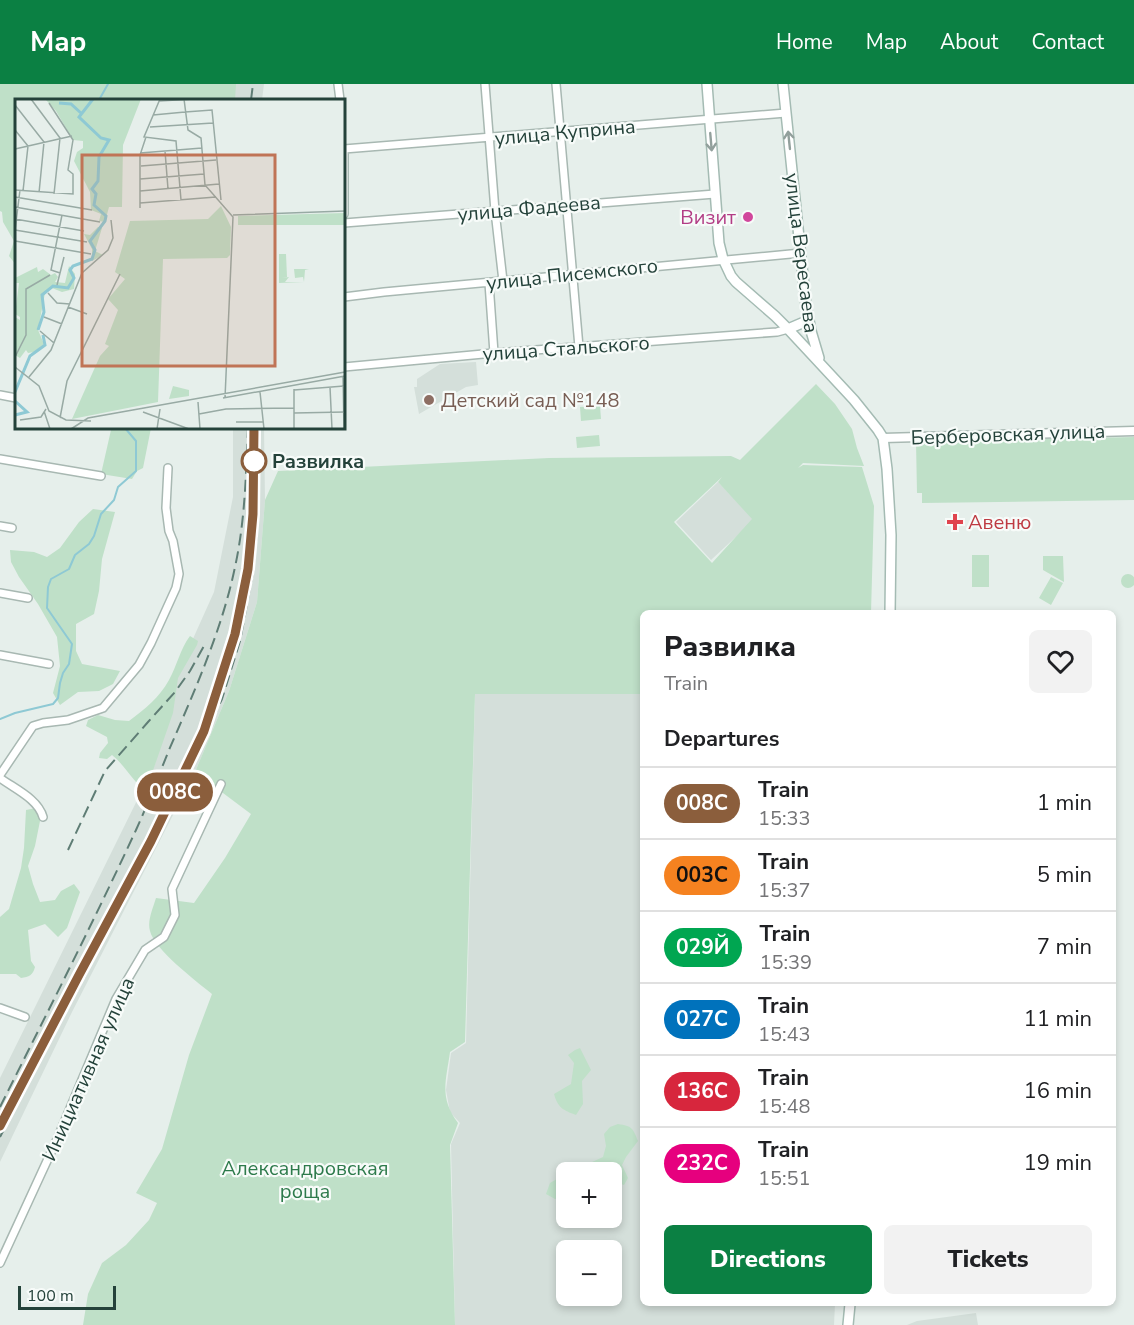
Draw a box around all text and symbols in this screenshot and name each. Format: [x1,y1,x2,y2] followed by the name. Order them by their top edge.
[30,23,86,61] text: Map
[776,28,833,56] text: Home
[866,28,907,56] text: Map
[940,28,998,56] text: About
[1031,28,1104,56] text: Contact
[15,99,345,429] inset map
[493,113,637,152] street label: улица Куприна
[783,130,794,150] one-way arrow
[706,132,717,152] one-way arrow
[778,172,825,334] street label: улица Вересаева
[456,189,602,228] street label: улица Фадеева
[680,204,736,231] place label: Визит
[741,210,755,224] marker: Визит
[485,252,659,297] street label: улица Писемского
[482,329,651,368] street label: улица Стальского
[441,387,620,414] place label: Детский сад №148
[422,393,436,407] marker: Детский сад №148
[910,418,1106,451] street label: Берберовская улица
[241,448,267,474] marker: Развилка
[272,448,364,475] place label: Развилка
[968,509,1031,536] place label: Авеню
[946,513,964,531] marker: Авеню
[664,628,796,666] text: Развилка
[1029,630,1092,693] button: heart
[664,670,708,697] text: Train
[664,724,779,754] text: Departures
[133,772,217,812] line badge: 008С
[758,775,809,805] text: Train
[149,778,201,806] text: 008С
[1037,788,1092,818] text: 1 min
[676,789,728,817] text: 008С
[758,805,811,832] text: 15:33
[758,847,809,877] text: Train
[1037,860,1092,890] text: 5 min
[676,861,728,889] text: 003С
[758,877,811,904] text: 15:37
[760,919,811,949] text: Train
[1037,932,1092,962] text: 7 min
[676,933,730,961] text: 029Й
[760,949,812,976] text: 15:39
[36,973,141,1165] street label: Инициативная улица
[758,991,809,1021] text: Train
[1024,1004,1092,1034] text: 11 min
[676,1005,728,1033] text: 027С
[758,1021,811,1048] text: 15:43
[758,1063,809,1093] text: Train
[1024,1076,1092,1106] text: 16 min
[676,1077,728,1105] text: 136С
[758,1093,811,1120] text: 15:48
[758,1135,809,1165] text: Train
[1024,1148,1092,1178] text: 19 min
[676,1149,728,1177] text: 232C
[222,1155,388,1205] park label: Александровская роща
[556,1162,622,1306] map controls
[556,1162,622,1228] button: +
[758,1165,811,1192] text: 15:51
[664,1225,872,1294] button: Directions
[884,1225,1092,1294] button: Tickets
[556,1240,622,1306] button: −
[18,1283,116,1310] scale bar
[27,1285,74,1307] text: 100 m

